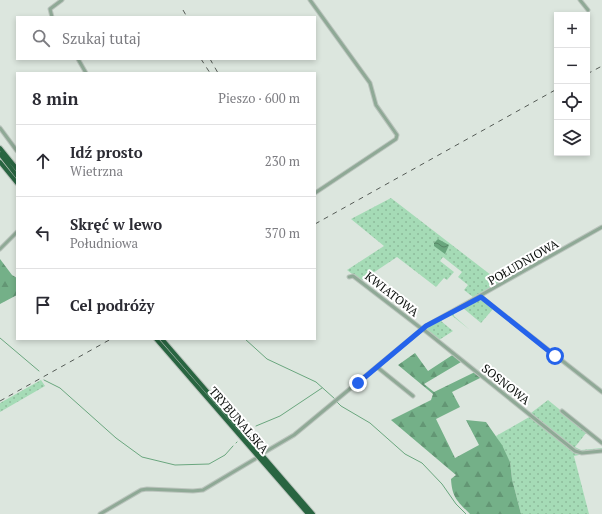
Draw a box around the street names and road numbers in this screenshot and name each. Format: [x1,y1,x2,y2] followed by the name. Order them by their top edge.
[485,235,562,288] street label: POŁUDNIOWA
[362,268,423,320] street label: KWIATOWA
[479,360,534,408] street label: SOSNOWA
[206,384,272,457] street label: TRYBUNALSKA

